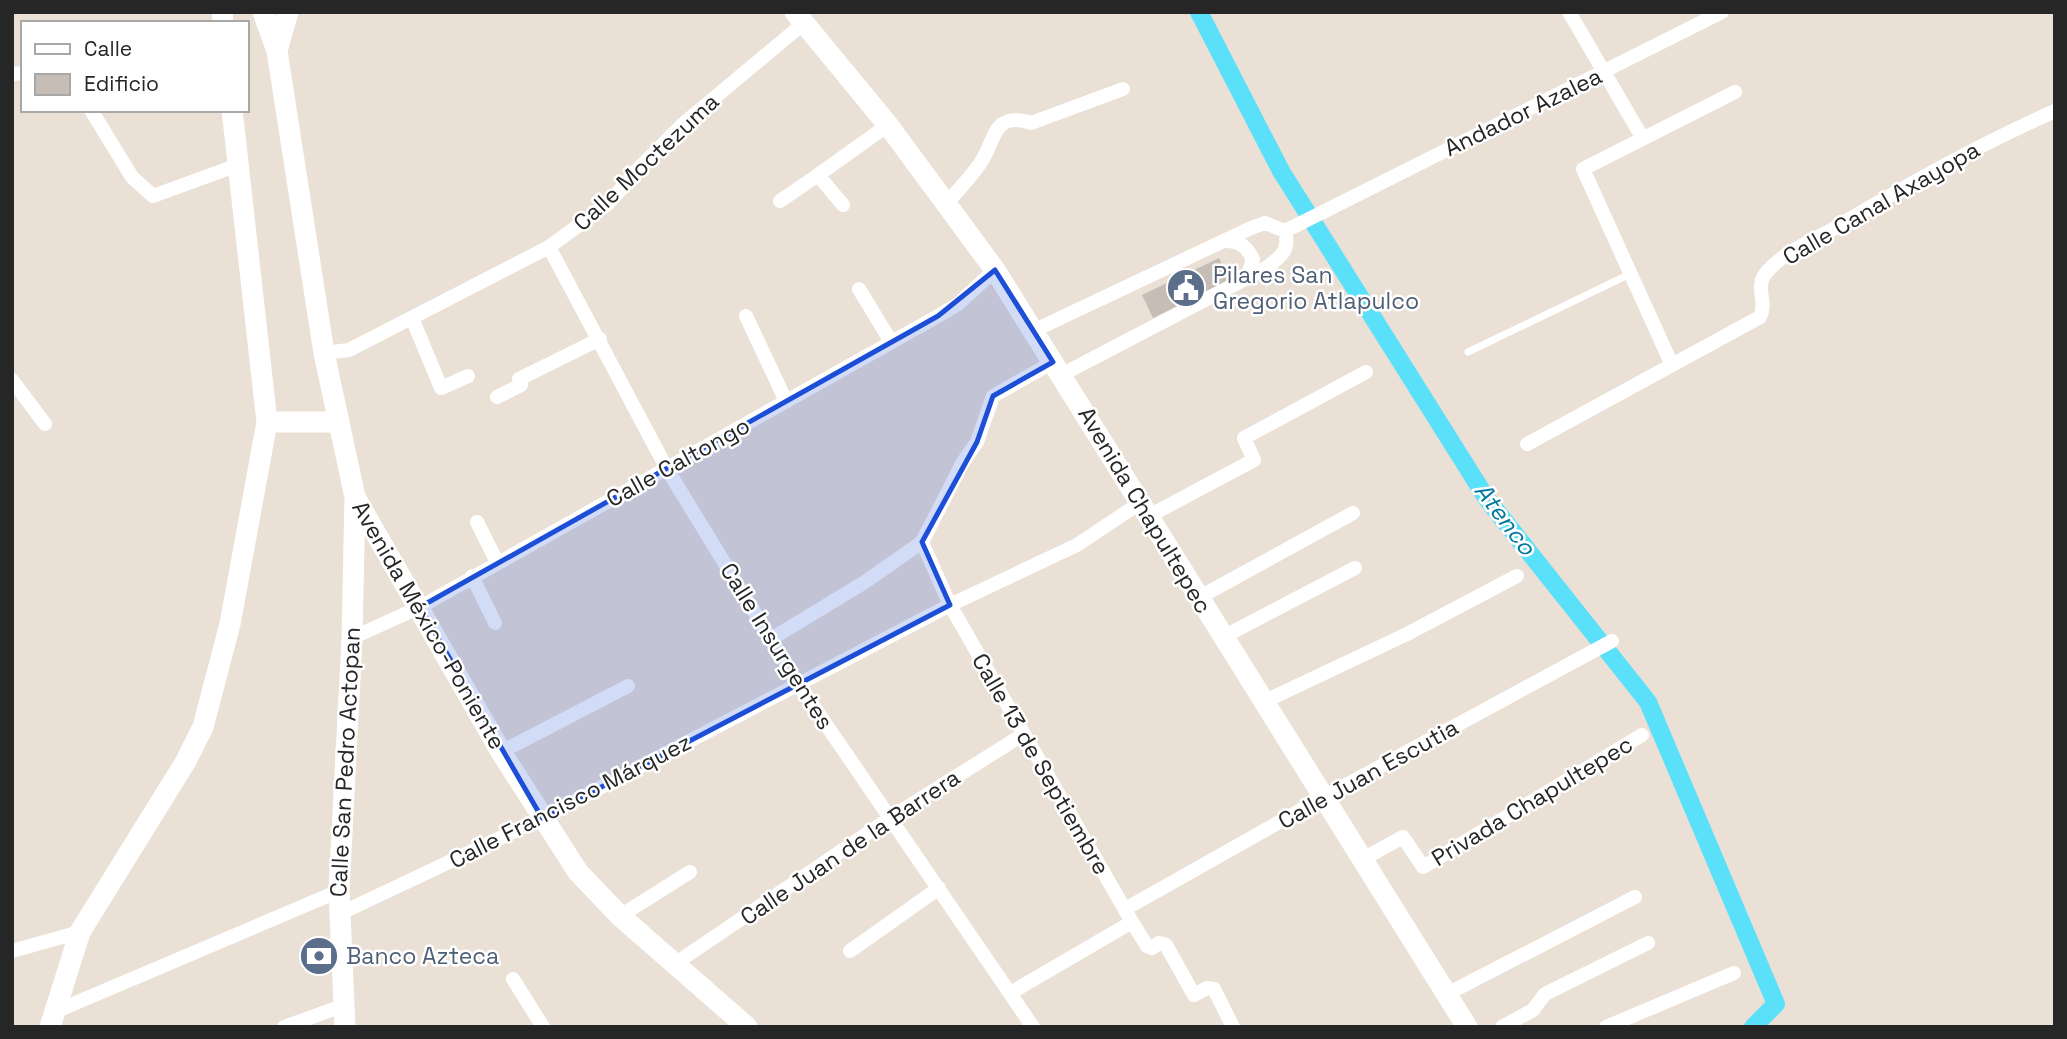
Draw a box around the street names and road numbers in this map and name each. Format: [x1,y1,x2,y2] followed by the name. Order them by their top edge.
[1439,61,1607,163] street label: Andador Azalea
[567,87,725,237] street label: Calle Moctezuma
[1777,134,1985,272] street label: Calle Canal Axayopa
[1071,401,1219,619] street label: Avenida Chapultepec
[601,410,755,514] street label: Calle Caltongo
[345,495,513,755] street label: Avenida México-Poniente
[714,557,840,735] street label: Calle Insurgentes
[323,626,367,898] street label: Calle San Pedro Actopan
[965,648,1117,880] street label: Calle 13 de Septiembre
[1273,712,1463,836] street label: Calle Juan Escutia
[444,727,696,875] street label: Calle Francisco Márquez
[1426,729,1638,873] street label: Privada Chapultepec
[734,762,966,932] street label: Calle Juan de la Barrera

